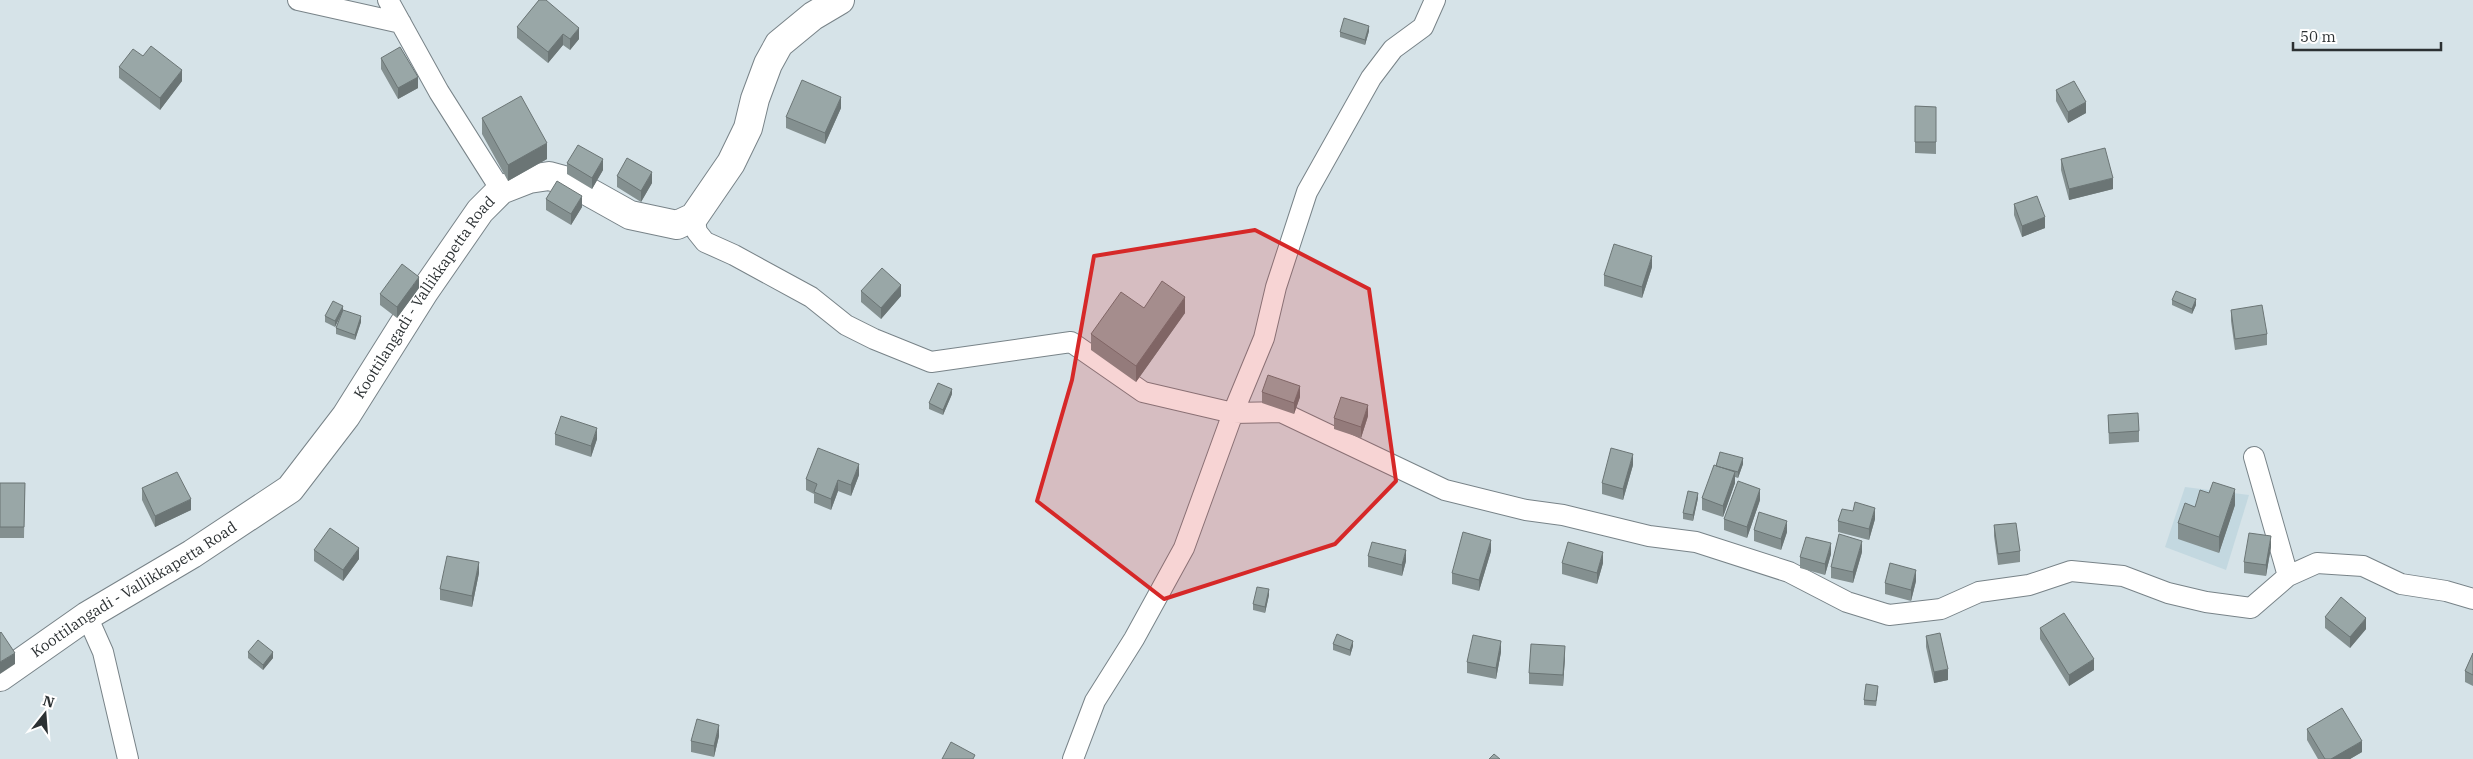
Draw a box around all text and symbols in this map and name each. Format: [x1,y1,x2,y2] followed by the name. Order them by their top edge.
[2293,20,2440,52] scale bar
[2300,27,2336,46] text: 50 m
[349,192,499,402] street label: Koottilangadi - Vallikkapetta Road
[27,517,240,661] street label: Koottilangadi - Vallikkapetta Road
[20,689,70,739] north arrow
[41,691,57,712] text: N

